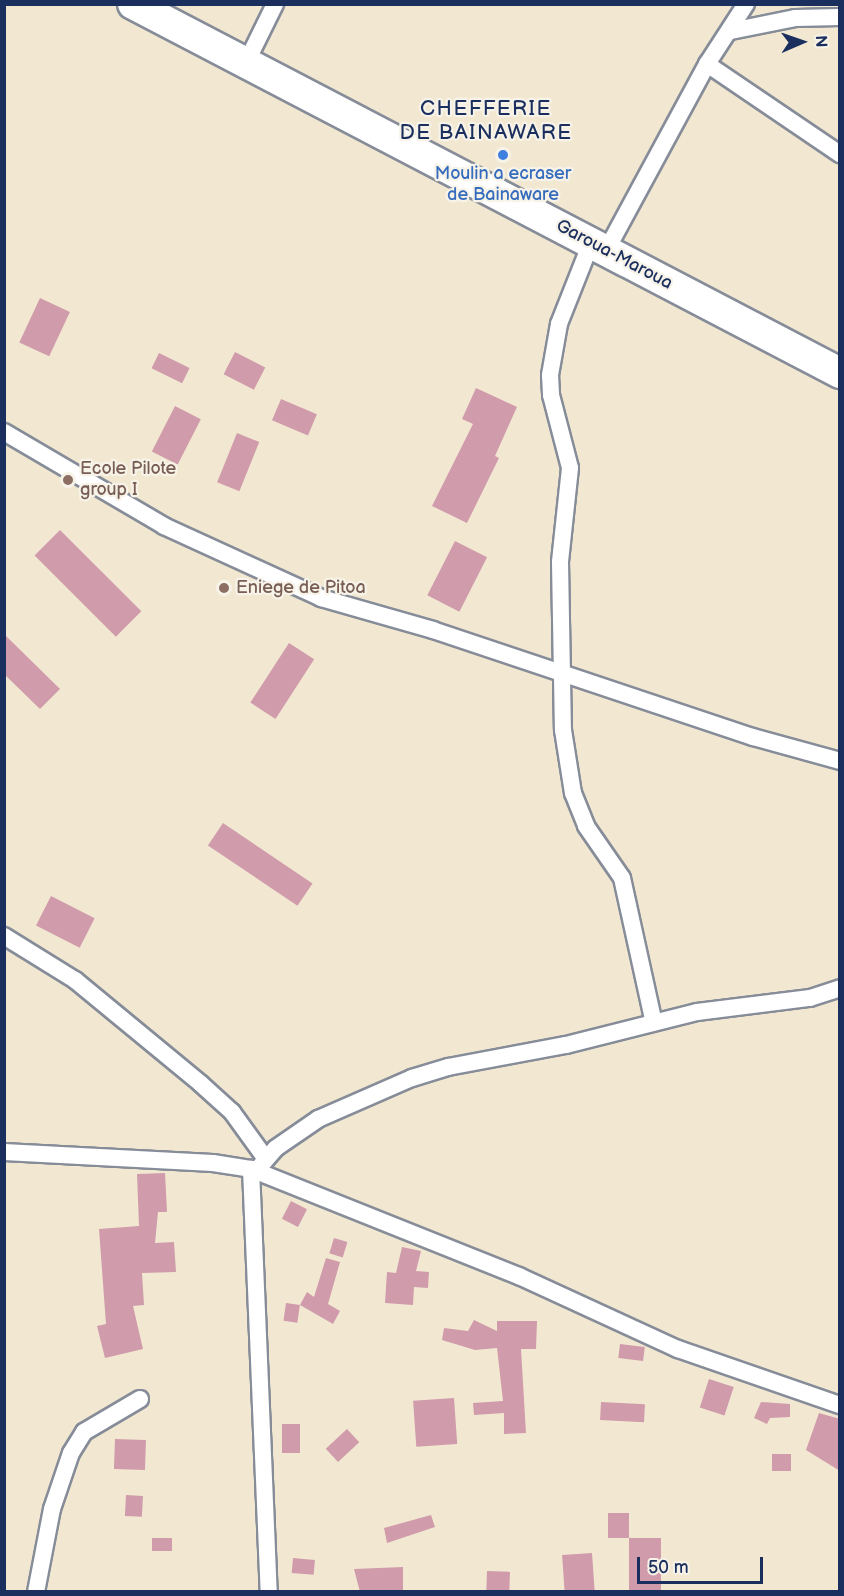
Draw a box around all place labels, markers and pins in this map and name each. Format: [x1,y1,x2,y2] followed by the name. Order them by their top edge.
[496,148,510,162] marker: Moulin a ecraser de Bainaware
[435,164,571,207] place label: Moulin a ecraser de Bainaware
[80,459,176,502] place label: Ecole Pilote group I
[61,473,75,487] marker: Ecole Pilote group I
[236,577,366,599] place label: Eniege de Pitoa
[217,581,231,595] marker: Eniege de Pitoa

